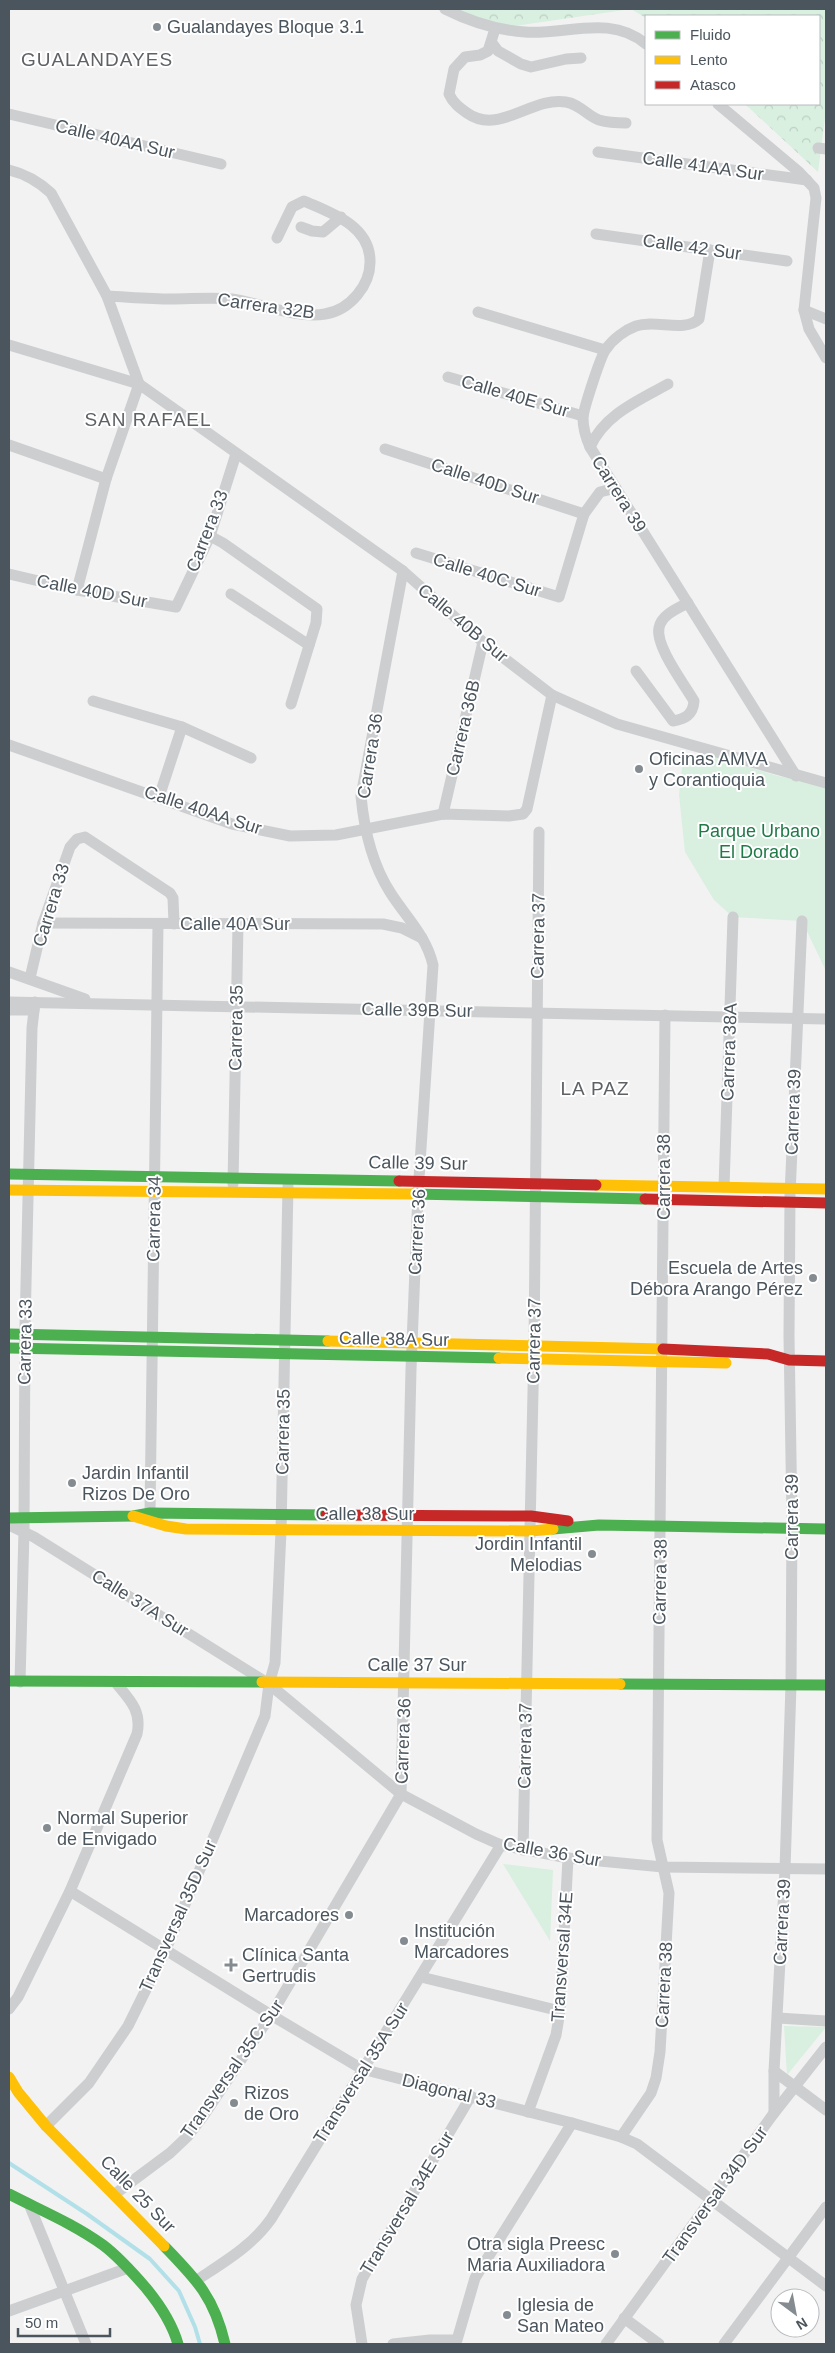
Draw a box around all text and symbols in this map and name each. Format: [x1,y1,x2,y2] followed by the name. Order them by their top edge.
[645,15,820,105] legend
[167,17,364,37] place label: Gualandayes Bloque 3.1
[151,21,163,33] marker: Gualandayes Bloque 3.1
[690,26,731,43] text: Fluido
[21,49,173,70] district label: GUALANDAYES
[690,51,728,68] text: Lento
[690,76,736,93] text: Atasco
[53,116,177,162] street label: Calle 40AA Sur
[641,148,765,184] street label: Calle 41AA Sur
[642,230,742,264] street label: Calle 42 Sur
[216,289,316,323] street label: Carrera 32B
[459,371,571,421] street label: Calle 40E Sur
[84,409,212,430] district label: SAN RAFAEL
[588,452,650,536] street label: Carrera 39
[429,454,541,508] street label: Calle 40D Sur
[182,487,232,575] street label: Carrera 33
[430,549,544,601] street label: Calle 40C Sur
[35,570,149,612] street label: Calle 40D Sur
[414,580,512,666] street label: Calle 40B Sur
[442,678,484,778] street label: Carrera 36B
[353,712,387,800] street label: Carrera 36
[649,749,768,790] place label: Oficinas AMVA y Corantioquia
[633,763,645,775] marker: Oficinas AMVA y Corantioquia
[142,782,264,838] street label: Calle 40AA Sur
[698,821,820,862] park label: Parque Urbano El Dorado
[29,861,73,949] street label: Carrera 33
[527,893,549,979] street label: Carrera 37
[180,914,290,934] street label: Calle 40A Sur
[225,985,247,1071] street label: Carrera 35
[361,999,473,1021] street label: Calle 39B Sur
[717,1003,741,1101] street label: Carrera 38A
[782,1069,804,1155] street label: Carrera 39
[560,1078,630,1099] district label: LA PAZ
[654,1134,674,1220] street label: Carrera 38
[368,1152,468,1174] street label: Calle 39 Sur
[143,1176,165,1262] street label: Carrera 34
[405,1189,429,1275] street label: Carrera 36
[630,1258,803,1299] place label: Escuela de Artes Débora Arango Pérez
[807,1272,819,1284] marker: Escuela de Artes Débora Arango Pérez
[523,1298,545,1384] street label: Carrera 37
[14,1299,36,1385] street label: Carrera 33
[339,1328,449,1350] street label: Calle 38A Sur
[272,1389,294,1475] street label: Carrera 35
[82,1463,190,1504] place label: Jardin Infantil Rizos De Oro
[782,1474,802,1560] street label: Carrera 39
[66,1477,78,1489] marker: Jardin Infantil Rizos De Oro
[315,1504,415,1524] street label: Calle 38 Sur
[475,1534,582,1575] place label: Jordin Infantil Melodias
[649,1539,671,1625] street label: Carrera 38
[586,1548,598,1560] marker: Jordin Infantil Melodias
[88,1565,192,1641] street label: Calle 37A Sur
[367,1655,467,1675] street label: Calle 37 Sur
[392,1698,414,1784] street label: Carrera 36
[514,1703,536,1789] street label: Carrera 37
[57,1808,188,1849] place label: Normal Superior de Envigado
[41,1822,53,1834] marker: Normal Superior de Envigado
[501,1834,603,1870] street label: Calle 36 Sur
[135,1837,221,1995] street label: Transversal 35D Sur
[770,1879,794,1965] street label: Carrera 39
[547,1891,577,2023] street label: Transversal 34E
[244,1905,339,1925] place label: Marcadores
[343,1909,355,1921] marker: Marcadores
[414,1921,509,1962] place label: Institución Marcadores
[398,1935,410,1947] marker: Institución Marcadores
[652,1942,676,2028] street label: Carrera 38
[242,1945,350,1986] place label: Clínica Santa Gertrudis
[224,1958,238,1972] marker: Clínica Santa Gertrudis
[177,1996,287,2142] street label: Transversal 35C Sur
[309,1999,413,2147] street label: Transversal 35A Sur
[400,2070,498,2112] street label: Diagonal 33
[244,2083,299,2124] place label: Rizos de Oro
[228,2097,240,2109] marker: Rizos de Oro
[659,2123,771,2267] street label: Transversal 34D Sur
[356,2128,458,2278] street label: Transversal 34E Sur
[96,2151,180,2237] street label: Calle 25 Sur
[467,2234,606,2275] place label: Otra sigla Preesc Maria Auxiliadora
[609,2248,621,2260] marker: Otra sigla Preesc Maria Auxiliadora
[770,2288,820,2338] north arrow
[517,2295,604,2336] place label: Iglesia de San Mateo
[18,2306,110,2338] scale bar
[501,2309,513,2321] marker: Iglesia de San Mateo
[25,2314,58,2331] text: 50 m
[793,2315,810,2333] text: N

